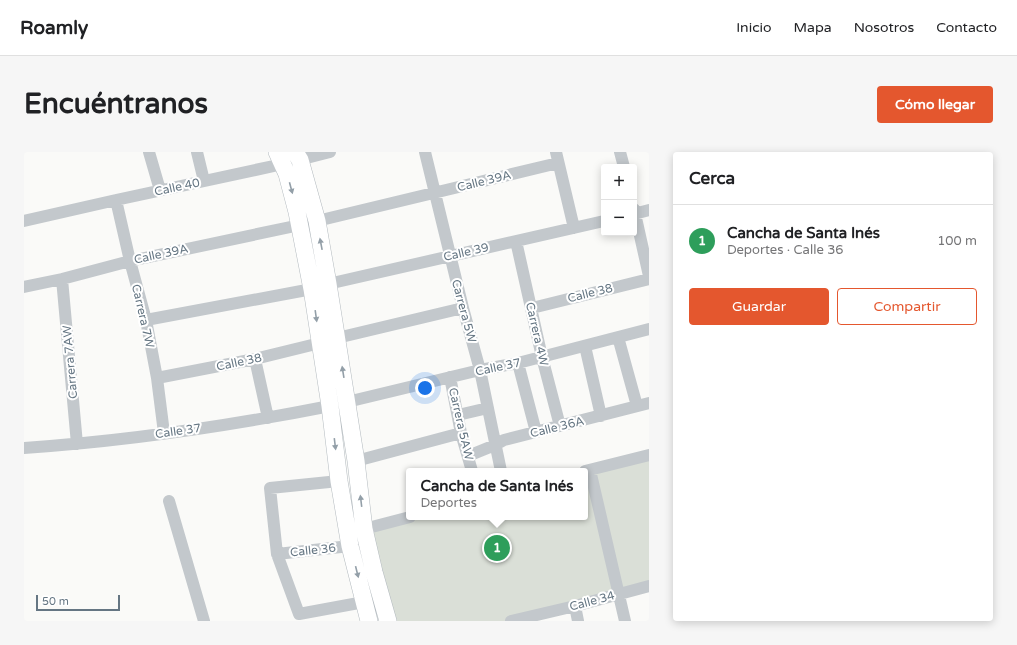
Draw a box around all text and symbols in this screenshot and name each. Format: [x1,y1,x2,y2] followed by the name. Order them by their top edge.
[20,17,88,39] text: Roamly
[736,19,772,36] text: Inicio
[794,19,832,36] text: Mapa
[854,19,914,36] text: Nosotros
[936,19,997,36] text: Contacto
[877,86,993,123] button: Cómo llegar
[24,87,208,121] text: Encuéntranos
[601,164,637,236] map controls
[601,164,637,200] button: +
[456,168,512,194] street label: Calle 39A
[689,168,735,189] text: Cerca
[153,175,201,199] street label: Calle 40
[288,182,294,194] one-way arrow
[601,200,637,236] button: −
[727,224,880,242] text: Cancha de Santa Inés
[698,233,706,249] text: 1
[937,233,977,249] text: 100 m
[318,238,324,250] one-way arrow
[442,240,490,264] street label: Calle 39
[133,241,189,267] street label: Calle 39A
[727,242,843,258] text: Deportes · Calle 36
[449,278,479,344] street label: Carrera 5W
[566,281,614,305] street label: Calle 38
[129,283,157,349] street label: Carrera 7W
[689,288,829,325] button: Guardar
[837,288,977,325] button: Compartir
[523,301,551,367] street label: Carrera 4W
[313,310,319,322] one-way arrow
[60,325,80,399] street label: Carrera 7AW
[215,350,263,374] street label: Calle 38
[474,355,522,379] street label: Calle 37
[340,366,346,379] one-way arrow
[415,378,435,398] your location
[446,386,476,462] street label: Carrera 5AW
[529,414,585,440] street label: Calle 36A
[154,421,202,441] street label: Calle 37
[332,438,338,450] one-way arrow
[406,468,588,520] popup
[421,477,573,495] text: Cancha de Santa Inés
[358,495,364,507] one-way arrow
[421,495,477,511] text: Deportes
[484,533,510,563] pin: 1
[289,541,337,559] street label: Calle 36
[354,566,360,578] one-way arrow
[568,588,616,614] street label: Calle 34
[36,593,120,612] scale bar
[42,595,69,608] text: 50 m

